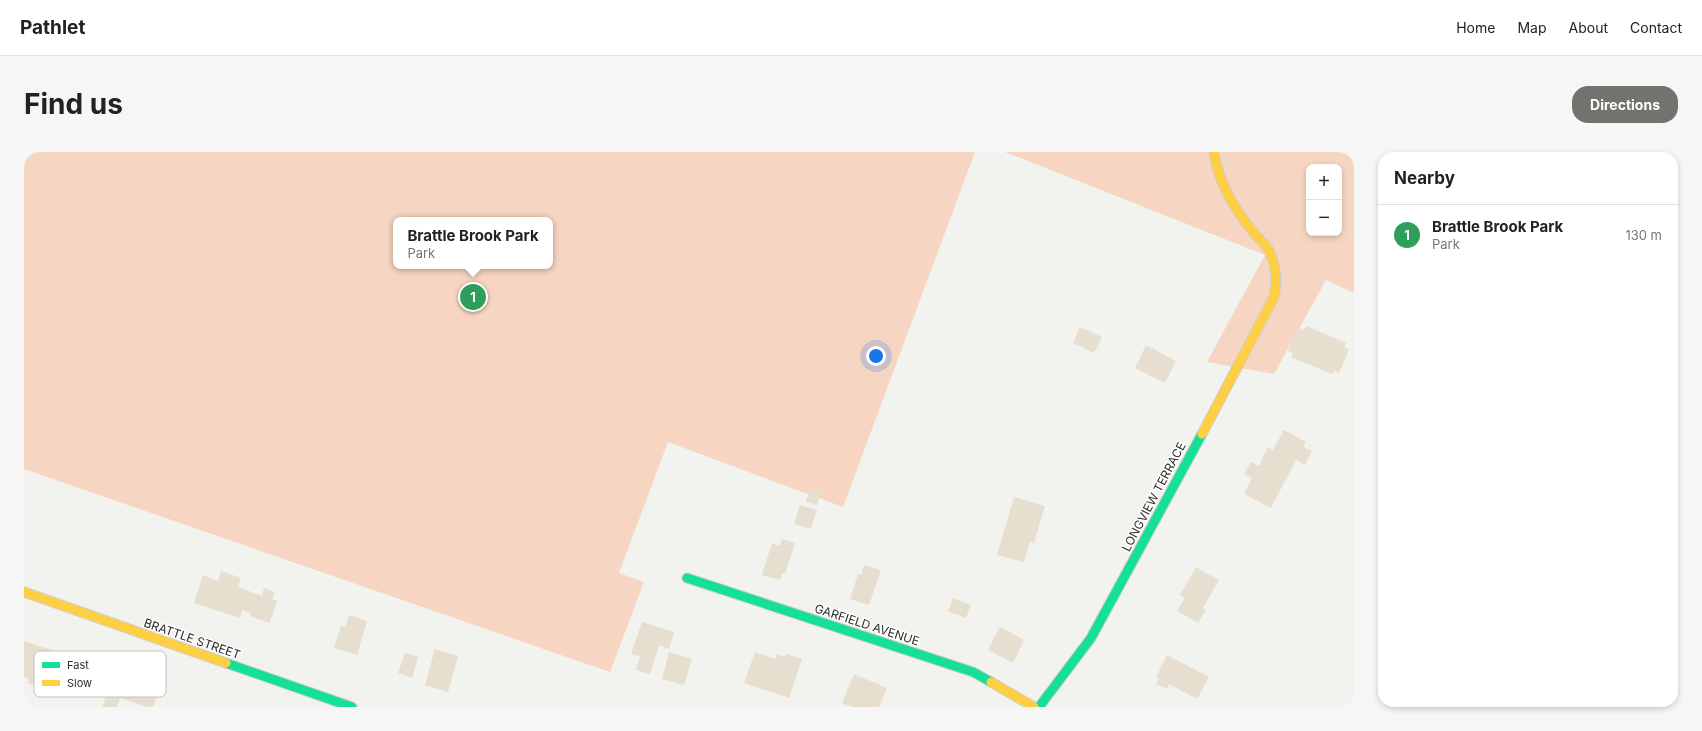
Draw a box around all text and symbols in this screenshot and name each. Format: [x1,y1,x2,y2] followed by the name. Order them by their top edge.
[20,16,85,39] text: Pathlet
[1456,19,1495,36] text: Home
[1517,19,1547,36] text: Map
[1569,19,1608,36] text: About
[1630,19,1682,36] text: Contact
[1572,86,1678,123] button: Directions
[24,87,123,121] text: Find us
[1306,164,1342,236] map controls
[1306,164,1342,200] button: +
[1394,168,1455,188] text: Nearby
[1306,200,1342,236] button: −
[393,217,553,269] popup
[1432,217,1563,236] text: Brattle Brook Park
[407,226,539,245] text: Brattle Brook Park
[1404,227,1410,243] text: 1
[1625,227,1662,243] text: 130 m
[1432,236,1460,252] text: Park
[407,245,435,261] text: Park
[460,282,486,312] pin: 1
[866,346,886,366] your location
[1118,440,1189,554] street label: LONGVIEW TERRACE
[813,601,921,649] street label: GARFIELD AVENUE
[142,615,243,662] street label: BRATTLE STREET
[34,651,166,697] legend
[67,658,89,672] text: Fast
[67,676,92,690] text: Slow

